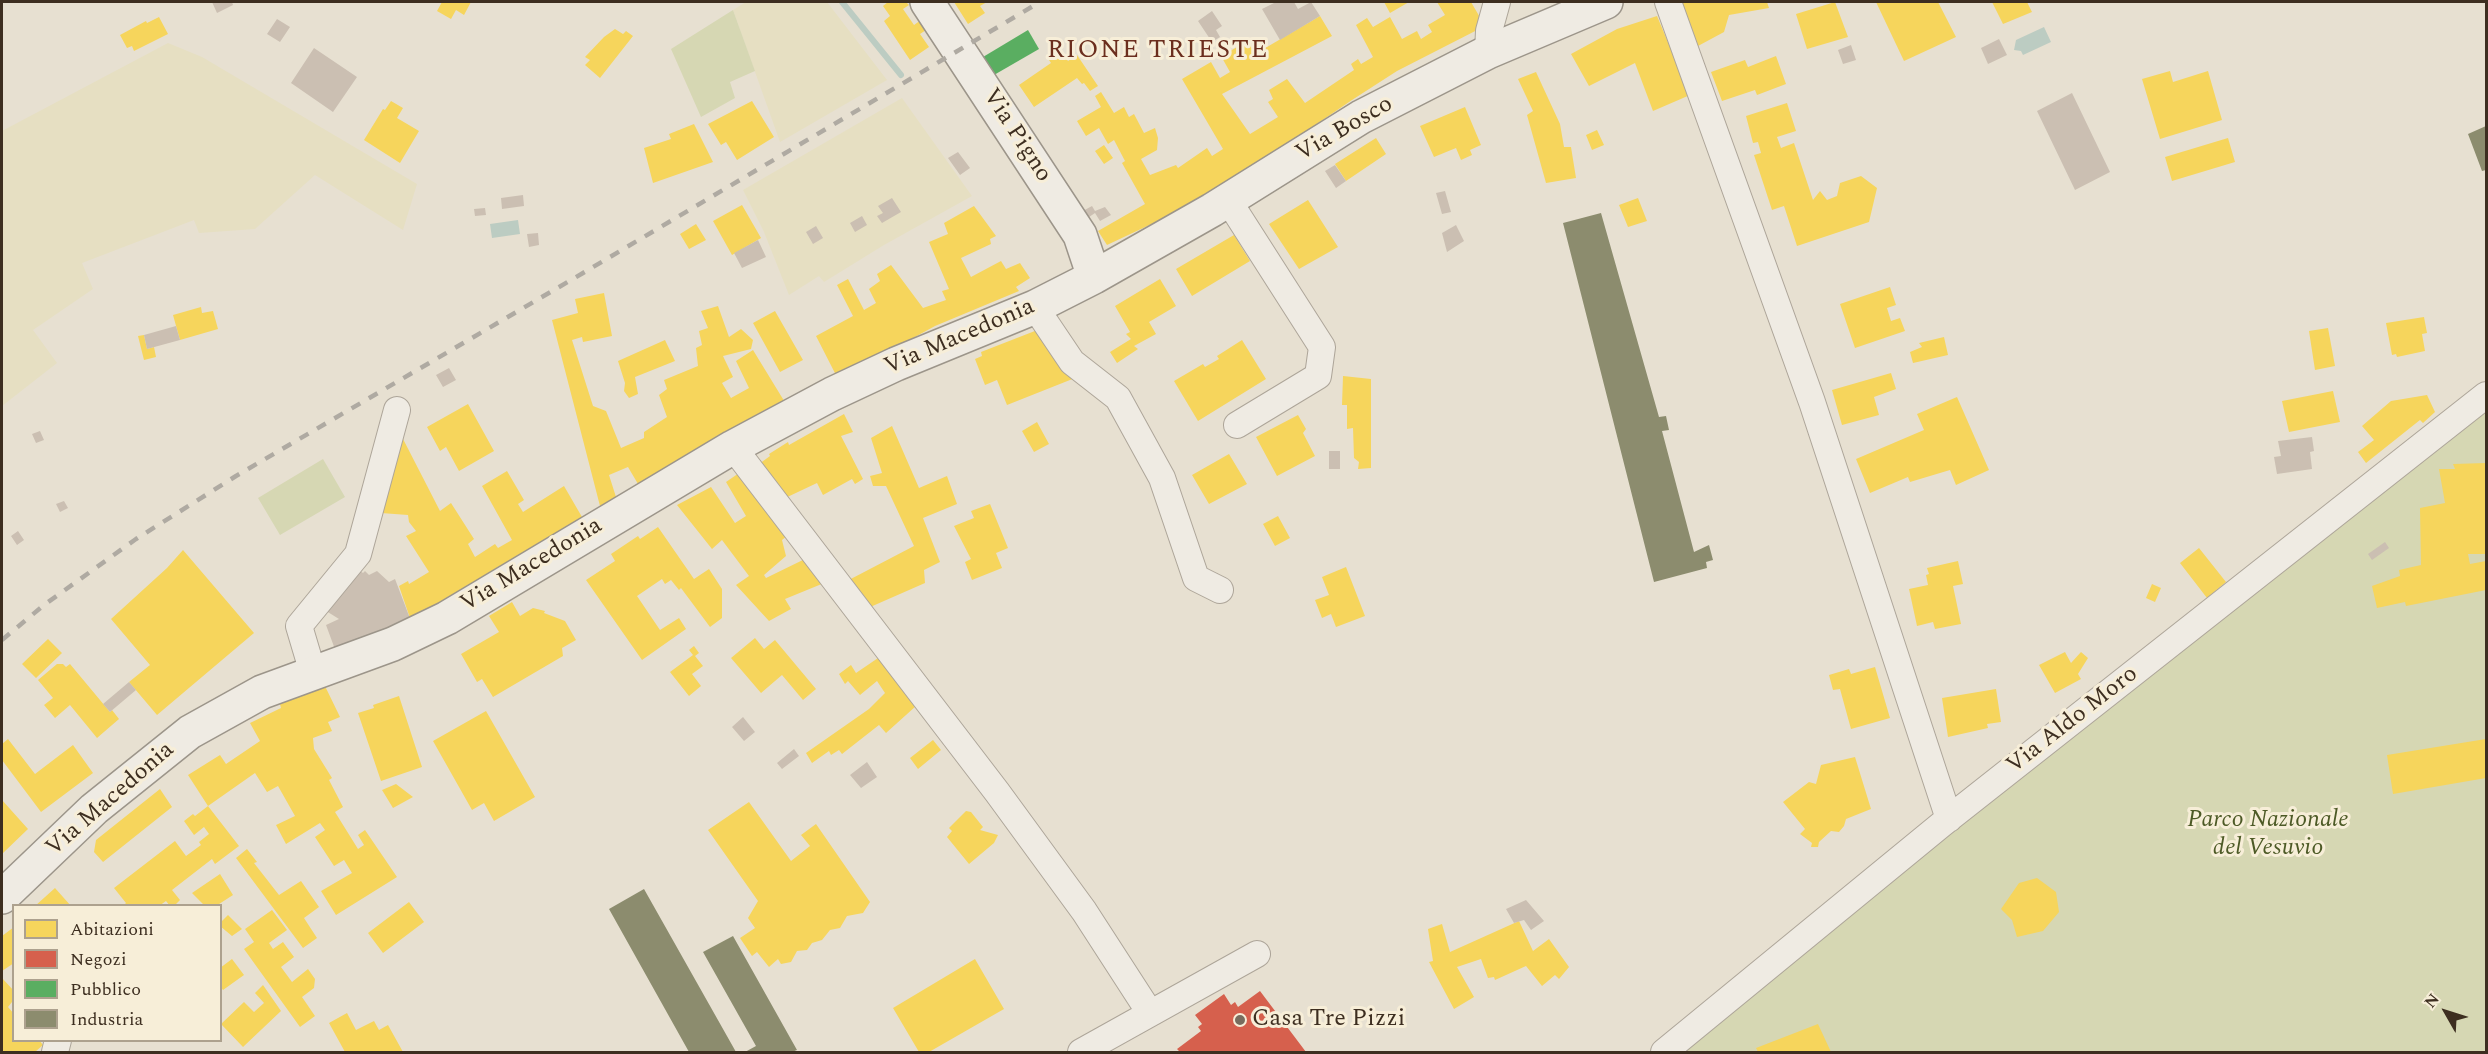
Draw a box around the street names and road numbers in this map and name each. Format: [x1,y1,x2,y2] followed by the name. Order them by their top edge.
[975,84,1057,188] street label: Via Pigno
[1292,91,1398,169] street label: Via Bosco
[881,293,1039,383] street label: Via Macedonia
[456,512,608,620] street label: Via Macedonia
[2002,661,2144,781] street label: Via Aldo Moro
[41,737,181,863] street label: Via Macedonia

